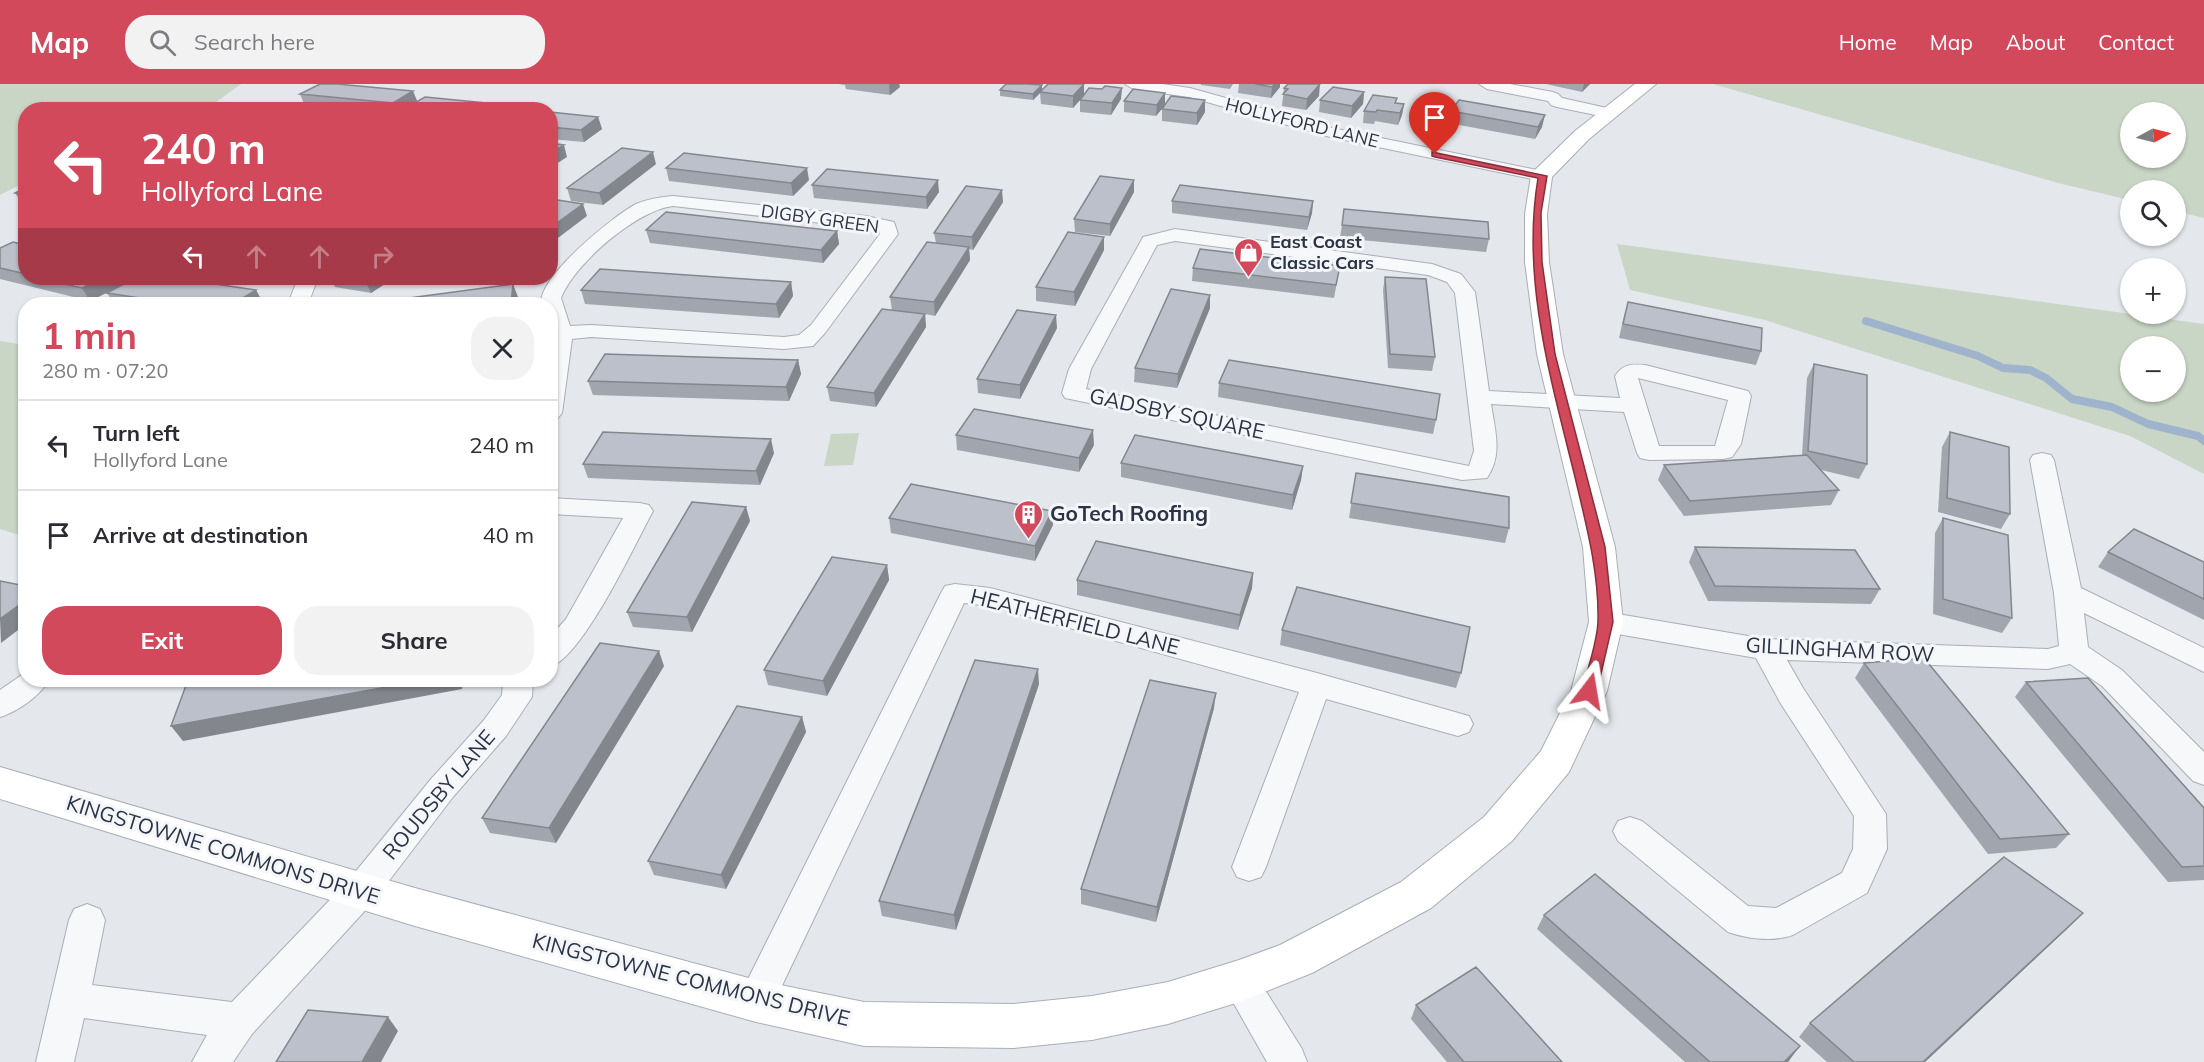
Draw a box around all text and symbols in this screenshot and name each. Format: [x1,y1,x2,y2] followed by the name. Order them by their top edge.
[125,15,545,69] search box
[30,25,89,60] text: Map
[146,26,179,59] icon: search
[194,28,315,56] text: Search here
[1839,29,1897,55] text: Home
[1930,29,1973,55] text: Map
[2006,29,2065,55] text: About
[2098,29,2174,55] text: Contact
[1223,92,1381,153] street label: HOLLYFORD LANE
[1409,92,1460,154] pin
[1418,101,1451,134] icon: arrive
[2120,102,2186,168] north arrow
[2120,102,2186,402] map controls
[141,122,266,175] text: 240 m
[42,126,120,204] icon: left
[141,174,323,208] text: Hollyford Lane
[2120,180,2186,246] button: search
[759,199,881,238] street label: DIGBY GREEN
[1270,230,1374,274] place label: East Coast Classic Cars
[1233,236,1265,278] shop icon: East Coast Classic Cars
[177,240,210,273] icon: left
[240,240,273,273] icon: ahead
[303,240,336,273] icon: ahead
[366,240,399,273] icon: right
[2120,258,2186,324] button: +
[42,313,137,358] text: 1 min
[471,317,534,380] button: close
[2120,336,2186,402] button: −
[42,358,168,383] text: 280 m · 07:20
[1087,382,1267,444] street label: GADSBY SQUARE
[93,419,180,447] text: Turn left
[42,429,75,462] icon: left
[469,431,534,459] text: 240 m
[93,447,228,472] text: Hollyford Lane
[1013,498,1045,540] building icon: GoTech Roofing
[1050,500,1208,526] place label: GoTech Roofing
[42,519,75,552] icon: arrive
[93,521,308,549] text: Arrive at destination
[483,521,534,549] text: 40 m
[968,582,1182,660] street label: HEATHERFIELD LANE
[42,606,282,675] button: Exit
[294,606,534,675] button: Share
[1745,631,1935,667] street label: GILLINGHAM ROW
[1557,659,1621,723] position arrow
[376,724,500,865] street label: ROUDSBY LANE
[63,789,383,909] street label: KINGSTOWNE COMMONS DRIVE
[530,927,853,1031] street label: KINGSTOWNE COMMONS DRIVE

